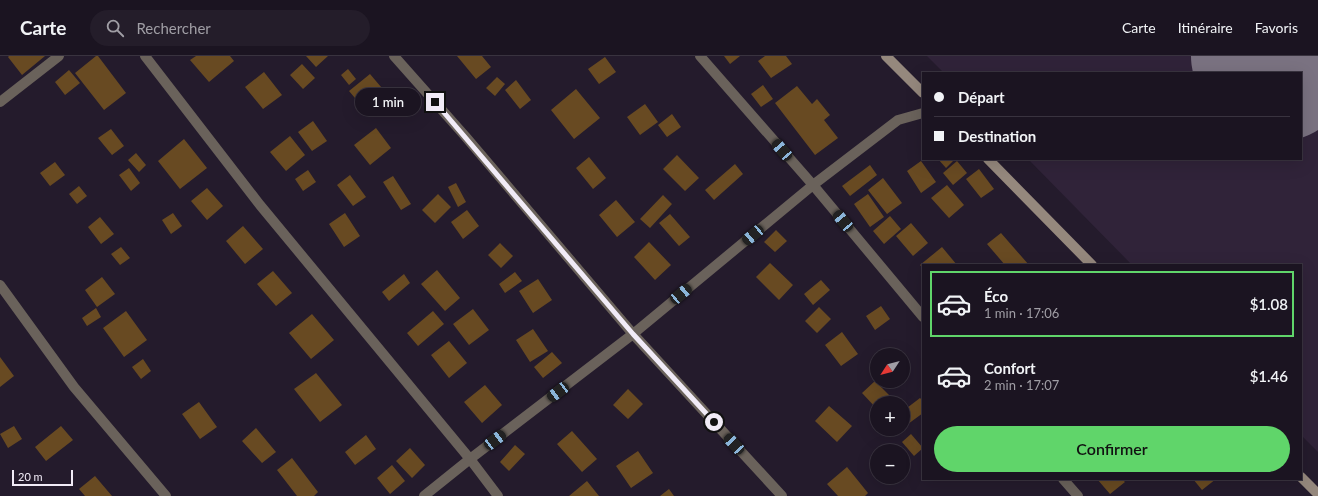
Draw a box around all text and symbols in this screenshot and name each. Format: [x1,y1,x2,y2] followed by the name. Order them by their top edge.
[90,10,370,46] search box
[20,16,66,39] text: Carte
[104,17,126,39] icon: search
[136,19,211,37] text: Rechercher
[1122,19,1156,36] text: Carte
[1178,19,1233,36] text: Itinéraire
[1255,19,1298,36] text: Favoris
[355,88,421,116] callout: 1 min
[958,88,1005,106] text: Départ
[426,93,444,111] route end
[372,94,404,110] text: 1 min
[958,127,1036,145] text: Destination
[770,137,794,163] car
[831,208,855,234] car
[740,223,766,247] car
[668,282,694,306] car
[936,286,972,322] icon: car
[984,287,1008,305] text: Éco
[1250,295,1288,313] text: $1.08
[984,305,1059,321] text: 1 min · 17:06
[870,348,910,388] north arrow
[870,348,910,484] map controls
[936,358,972,394] icon: car
[984,359,1036,377] text: Confort
[1250,367,1288,385] text: $1.46
[984,377,1059,393] text: 2 min · 17:07
[545,380,571,404] car
[870,396,910,436] button: +
[705,413,723,431] route start
[934,426,1290,472] button: Confirmer
[482,428,508,452] car
[721,431,747,457] car
[870,444,910,484] button: −
[12,468,73,487] scale bar
[18,470,43,483] text: 20 m

